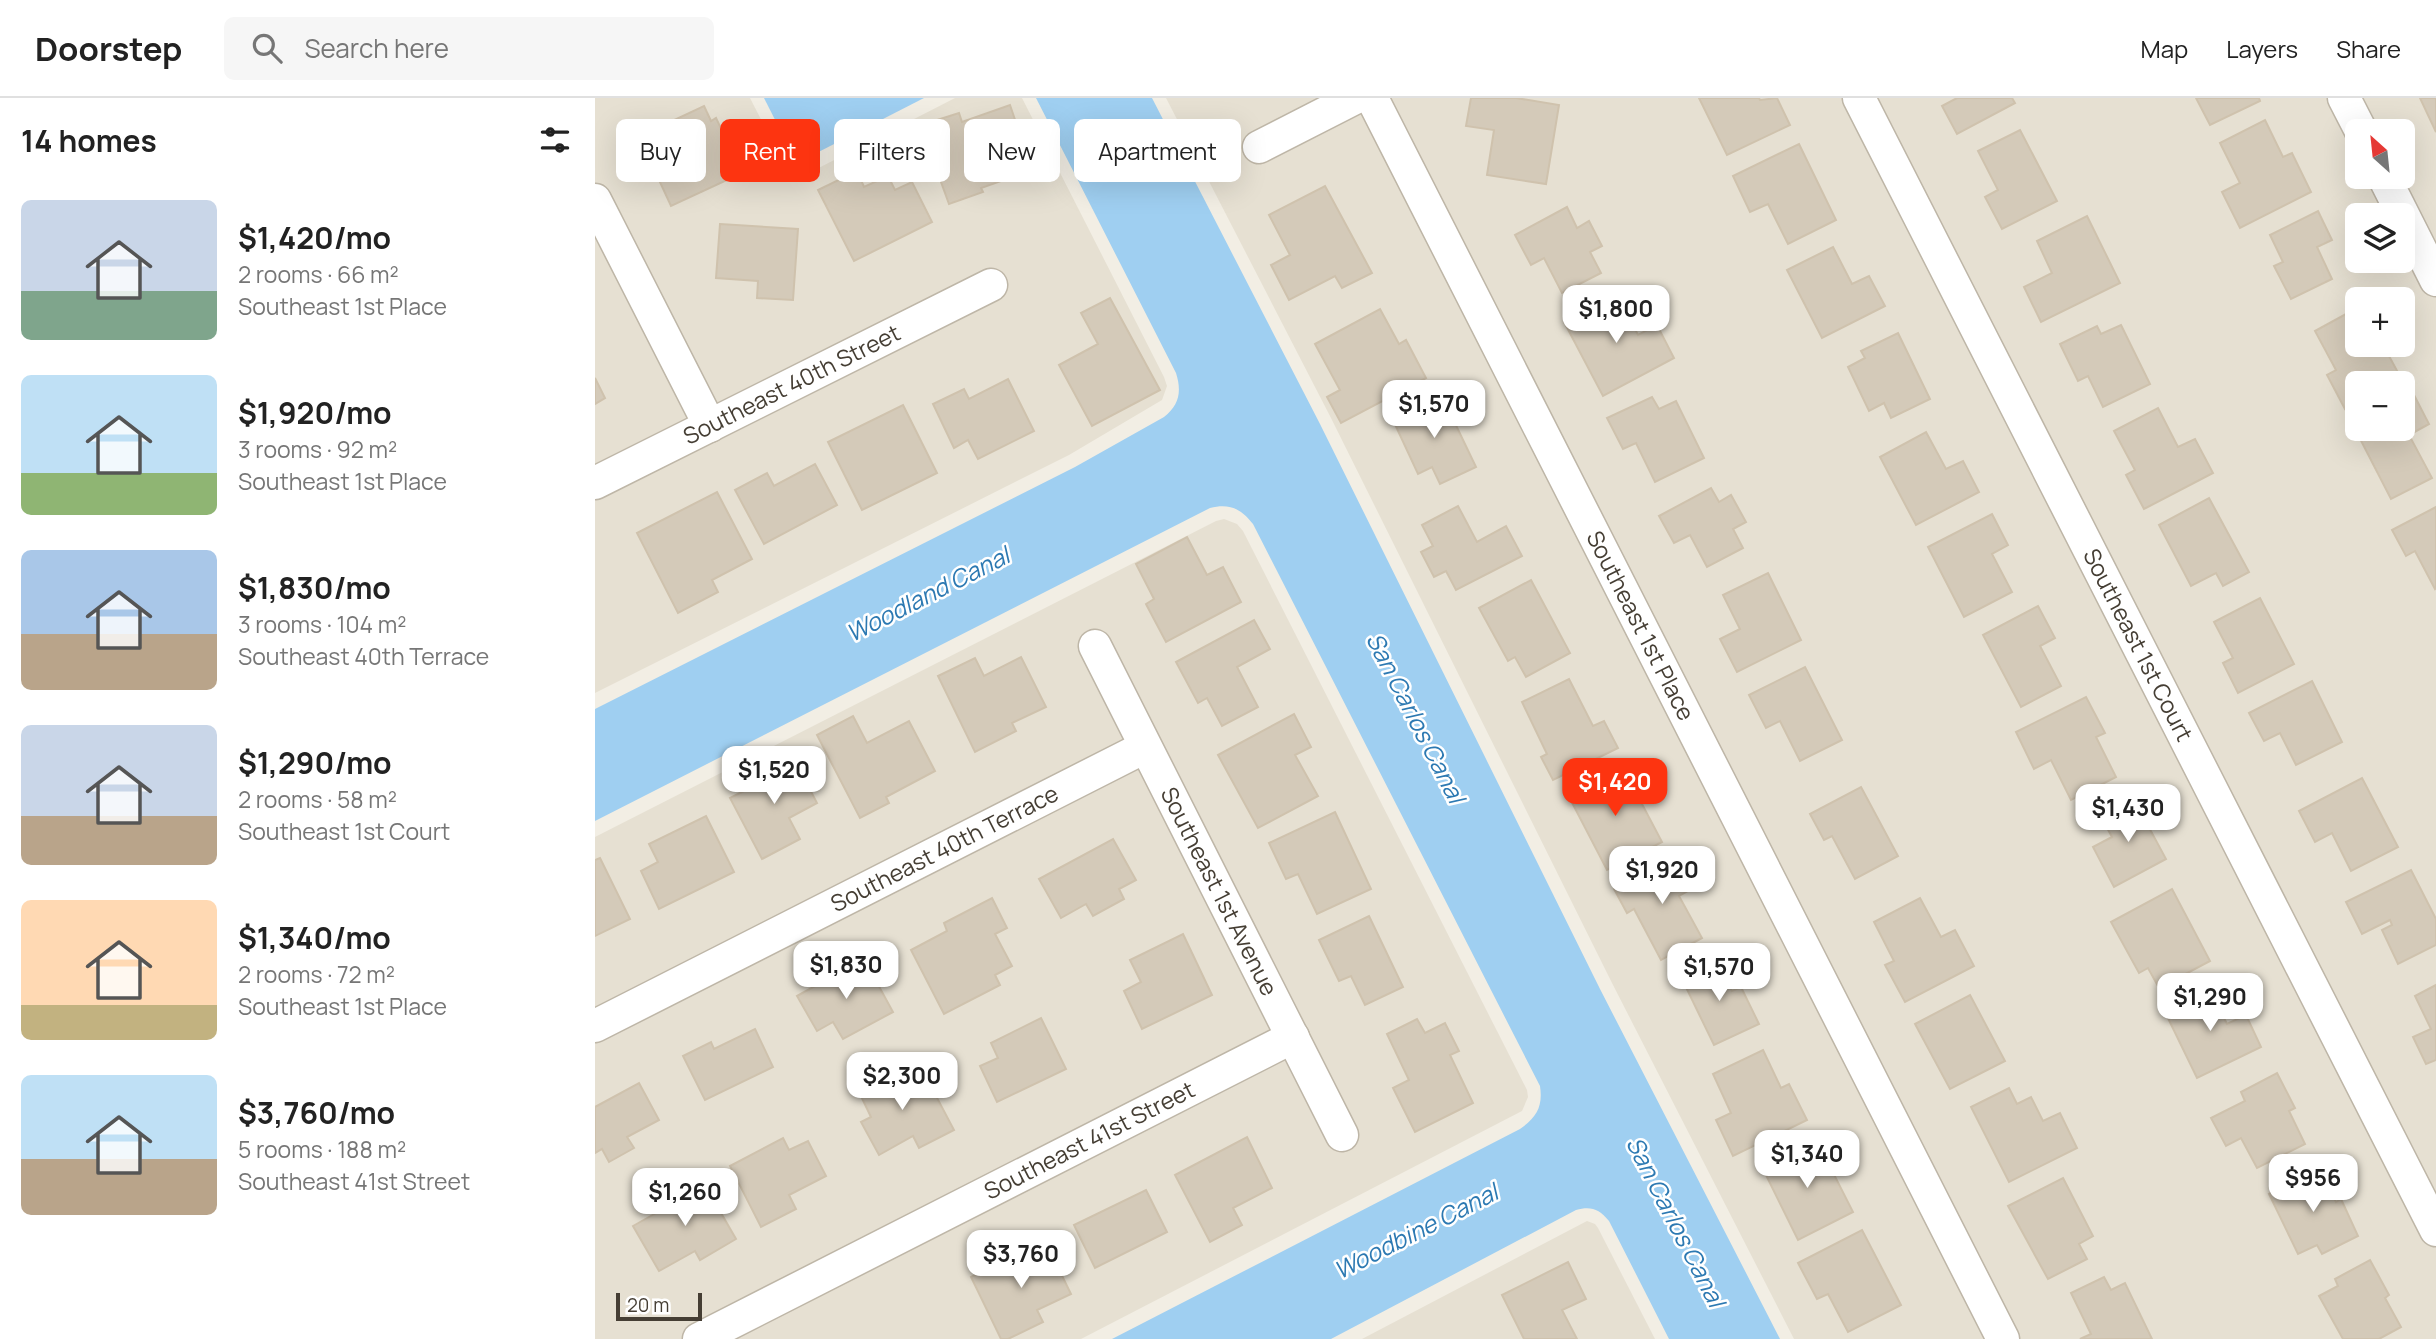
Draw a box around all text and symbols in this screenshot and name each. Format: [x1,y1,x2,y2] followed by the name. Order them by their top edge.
[224,17,714,80] search box
[35,26,182,71] text: Doorstep
[248,29,286,67] icon: search
[304,30,449,66] text: Search here
[2141,32,2188,65] text: Map
[2226,32,2298,65] text: Layers
[2336,32,2401,65] text: Share
[616,119,706,182] chip: Buy
[720,119,820,182] chip: Rent
[834,119,950,182] chip: Filters
[964,119,1060,182] chip: New
[1074,119,1241,182] chip: Apartment
[2345,119,2415,189] north arrow
[2345,119,2415,441] map controls
[21,120,157,161] text: 14 homes
[536,121,574,159] icon: filters
[2345,203,2415,273] button: layers
[238,217,391,258] text: $1,420/mo
[77,228,161,312] icon: home
[238,258,399,290] text: 2 rooms · 66 m²
[1559,286,1673,345] pin: $1,800
[2345,287,2415,357] button: +
[238,290,447,322] text: Southeast 1st Place
[1579,292,1653,324] text: $1,800
[677,316,905,451] street label: Southeast 40th Street
[2345,371,2415,441] button: −
[1377,380,1491,440] pin: $1,570
[1398,387,1470,419] text: $1,570
[238,392,392,433] text: $1,920/mo
[77,403,161,487] icon: home
[238,433,397,465] text: 3 rooms · 92 m²
[238,465,447,497] text: Southeast 1st Place
[1580,525,1703,726] street label: Southeast 1st Place
[840,537,1018,649] water label: Woodland Canal
[2076,543,2201,746] street label: Southeast 1st Court
[238,567,391,608] text: $1,830/mo
[77,578,161,662] icon: home
[238,608,406,640] text: 3 rooms · 104 m²
[1359,626,1475,811] water label: San Carlos Canal
[238,640,489,672] text: Southeast 40th Terrace
[238,742,392,783] text: $1,290/mo
[717,746,831,806] pin: $1,520
[77,753,161,837] icon: home
[738,753,810,785] text: $1,520
[1558,758,1672,818] pin: $1,420
[1578,765,1652,797] text: $1,420
[825,777,1064,919] street label: Southeast 40th Terrace
[1154,781,1286,1001] street label: Southeast 1st Avenue
[238,783,397,815] text: 2 rooms · 58 m²
[2071,784,2185,844] pin: $1,430
[2091,791,2165,823] text: $1,430
[238,815,450,847] text: Southeast 1st Court
[1605,846,1719,906] pin: $1,920
[1625,853,1699,885] text: $1,920
[238,917,391,958] text: $1,340/mo
[77,928,161,1012] icon: home
[789,942,903,1001] pin: $1,830
[1662,944,1776,1003] pin: $1,570
[809,948,883,980] text: $1,830
[1683,950,1755,982] text: $1,570
[238,958,395,990] text: 2 rooms · 72 m²
[2153,974,2267,1033] pin: $1,290
[2173,980,2247,1012] text: $1,290
[238,990,447,1022] text: Southeast 1st Place
[845,1052,959,1112] pin: $2,300
[863,1059,941,1091] text: $2,300
[978,1073,1200,1207] street label: Southeast 41st Street
[238,1092,395,1133] text: $3,760/mo
[77,1103,161,1187] icon: home
[1619,1130,1735,1315] water label: San Carlos Canal
[1750,1130,1864,1190] pin: $1,340
[238,1133,406,1165] text: 5 rooms · 188 m²
[1770,1137,1844,1169] text: $1,340
[2272,1154,2354,1214] pin: $956
[2285,1161,2341,1193] text: $956
[238,1165,470,1197] text: Southeast 41st Street
[628,1168,742,1228] pin: $1,260
[1328,1174,1506,1286] water label: Woodbine Canal
[648,1175,722,1207] text: $1,260
[964,1230,1078,1290] pin: $3,760
[983,1237,1059,1269] text: $3,760
[616,1290,702,1322] scale bar
[627,1292,669,1318] text: 20 m

